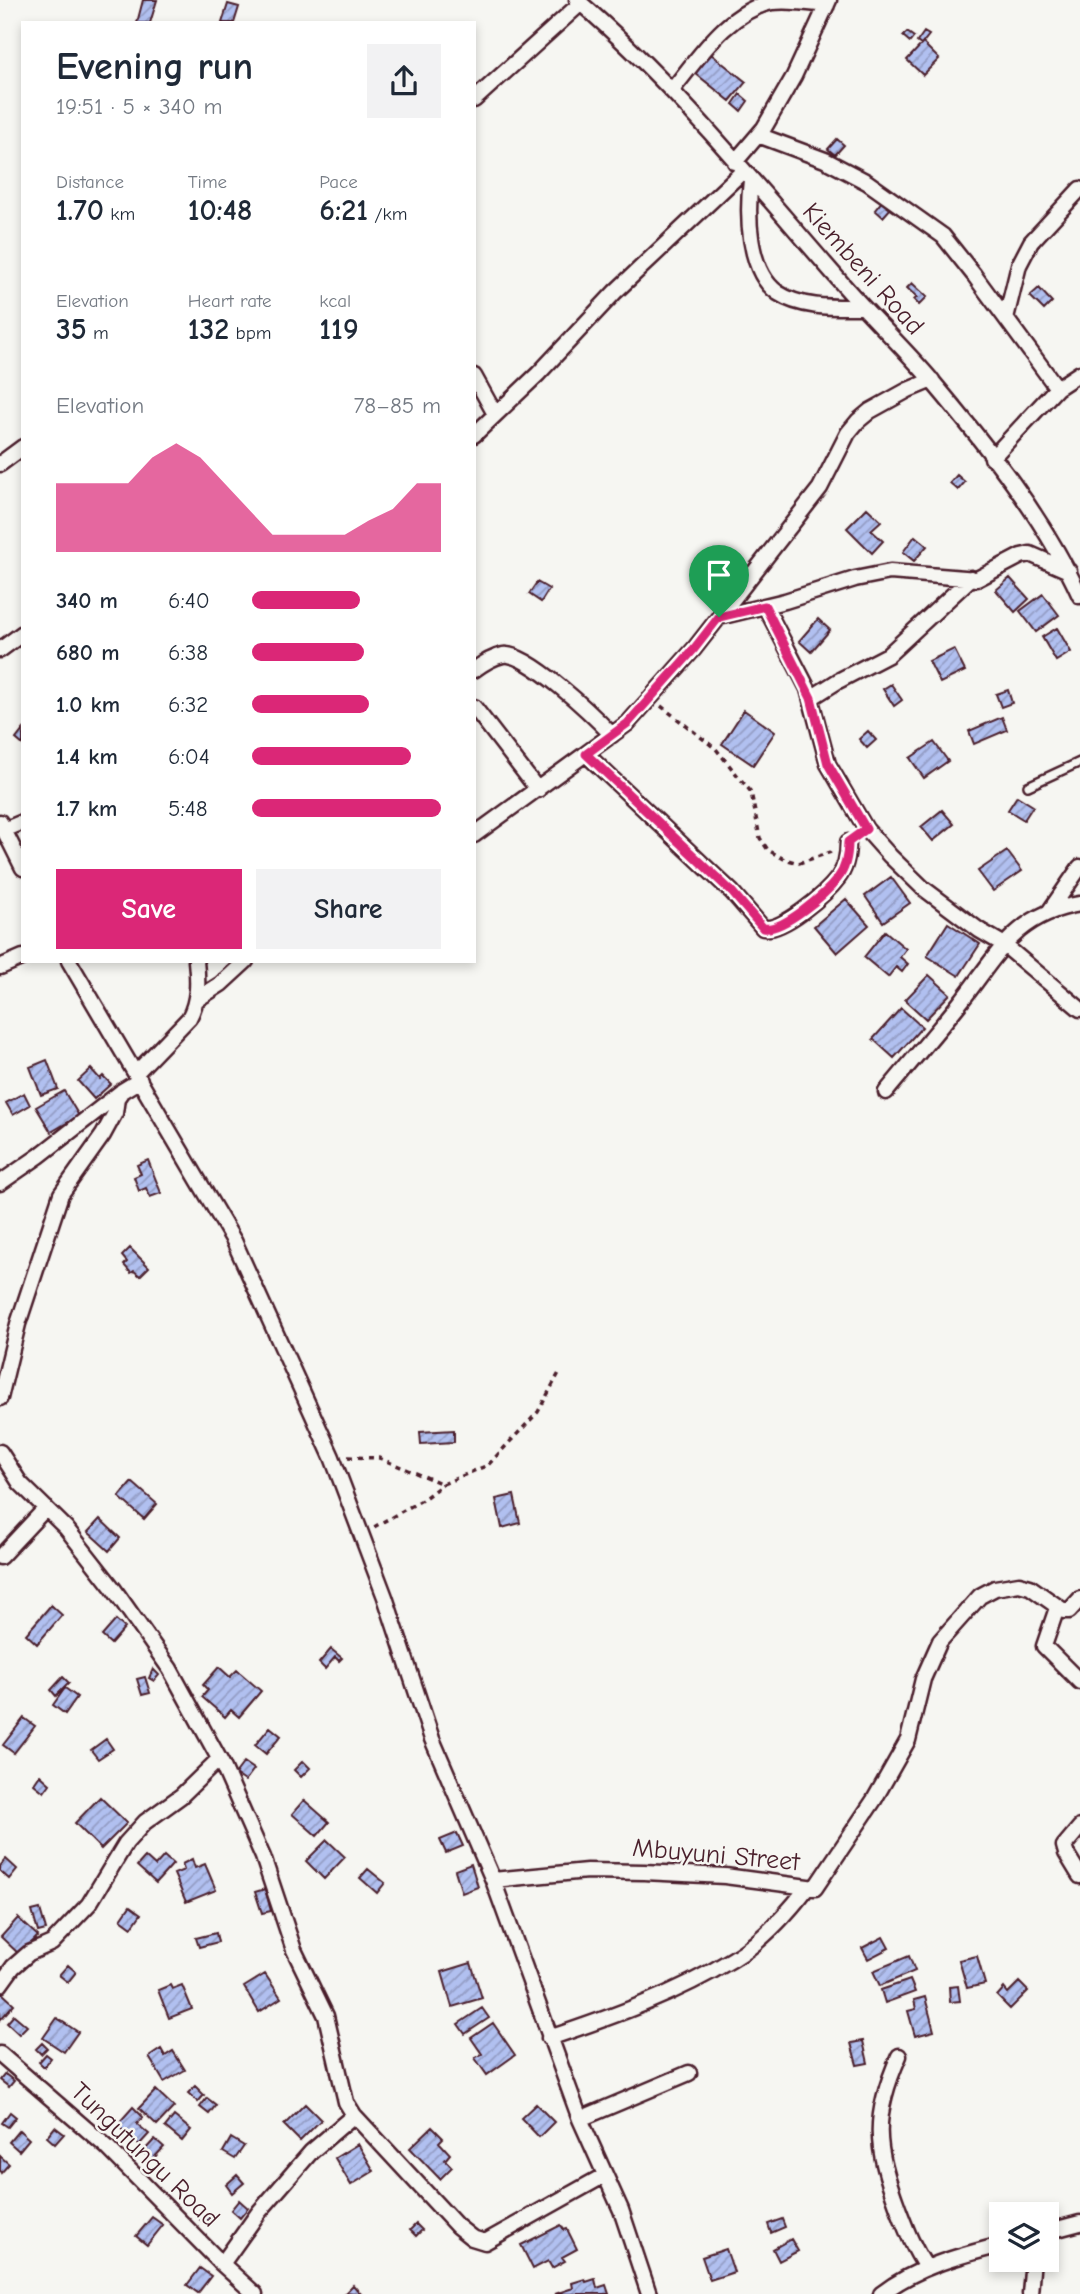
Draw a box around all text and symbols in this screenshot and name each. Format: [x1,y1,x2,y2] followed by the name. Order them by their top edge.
[367,44,441,118] button: share
[56,45,253,89] text: Evening run
[56,93,222,120] text: 19:51 · 5 × 340 m
[56,171,124,193] text: Distance
[188,171,227,193] text: Time
[319,171,358,193] text: Pace
[56,193,104,228] text: 1.70
[188,193,252,228] text: 10:48
[319,193,368,228] text: 6:21
[796,197,930,341] street label: Kiembeni Road
[104,203,135,225] text: km
[368,203,408,225] text: /km
[56,290,129,312] text: Elevation
[188,290,271,312] text: Heart rate
[319,290,351,312] text: kcal
[56,312,87,347] text: 35
[188,312,229,347] text: 132
[319,312,359,347] text: 119
[87,322,109,344] text: m
[229,322,272,344] text: bpm
[56,392,144,419] text: Elevation
[354,392,441,419] text: 78–85 m
[689,545,749,617] pin
[700,556,738,594] icon: arrive
[56,587,118,614] text: 340 m
[168,587,210,614] text: 6:40
[56,639,119,666] text: 680 m
[168,639,208,666] text: 6:38
[56,691,120,718] text: 1.0 km
[168,691,208,718] text: 6:32
[56,743,118,770] text: 1.4 km
[168,743,210,770] text: 6:04
[56,795,117,822] text: 1.7 km
[168,795,208,822] text: 5:48
[56,869,242,949] button: Save
[256,869,441,949] button: Share
[631,1833,803,1877] street label: Mbuyuni Street
[64,2076,226,2234] street label: Tungutungu Road
[989,2202,1059,2272] map controls
[989,2202,1059,2272] button: layers

